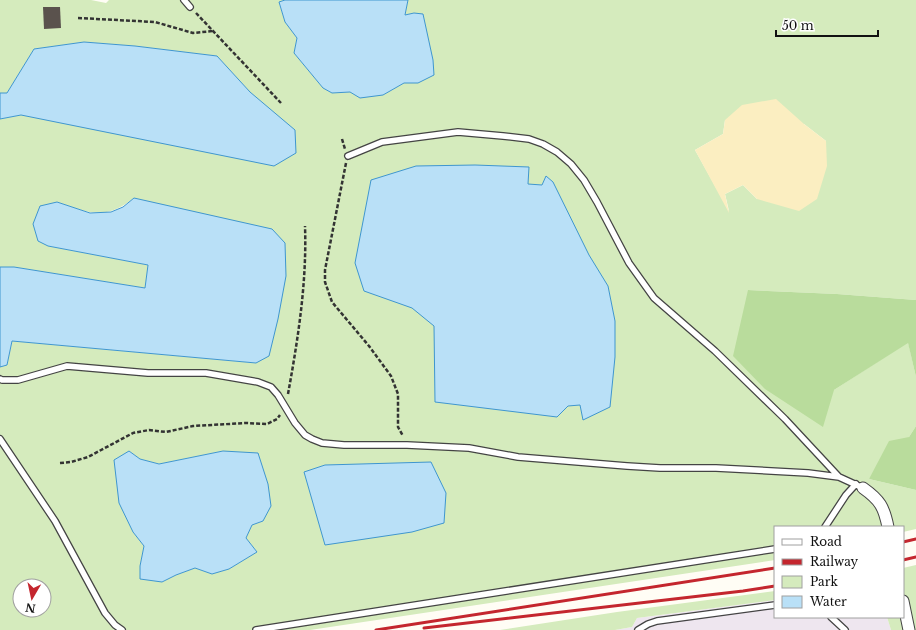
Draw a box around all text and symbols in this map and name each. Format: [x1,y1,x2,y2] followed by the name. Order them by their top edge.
[776,12,878,38] scale bar
[782,18,814,33] text: 50 m
[774,526,904,618] legend
[810,534,842,549] text: Road
[810,554,859,569] text: Railway
[810,574,838,589] text: Park
[12,578,52,618] north arrow
[809,594,847,609] text: Water
[24,600,37,616] text: N

